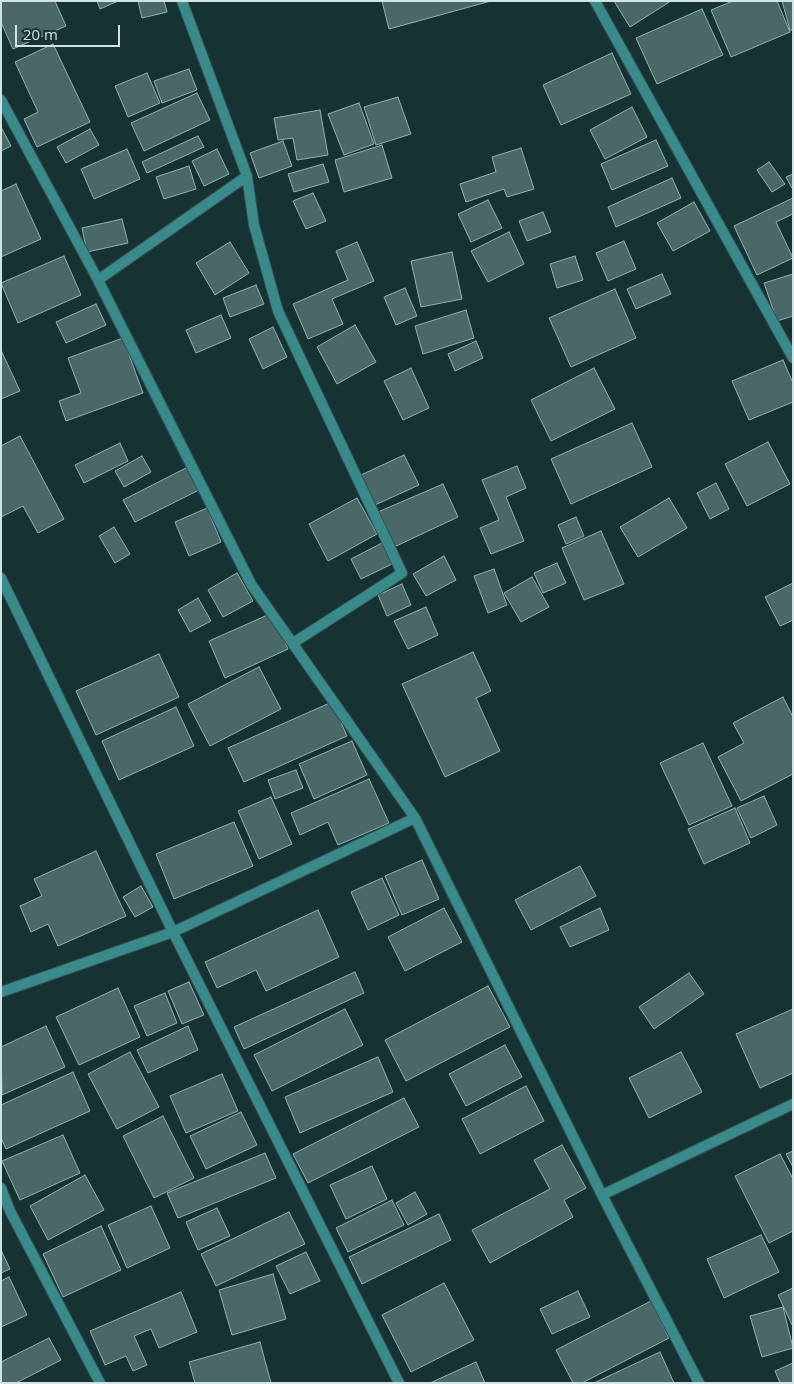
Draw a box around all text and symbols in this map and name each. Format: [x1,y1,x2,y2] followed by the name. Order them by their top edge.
[18,15,122,47] scale bar
[23,24,58,44] text: 20 m

